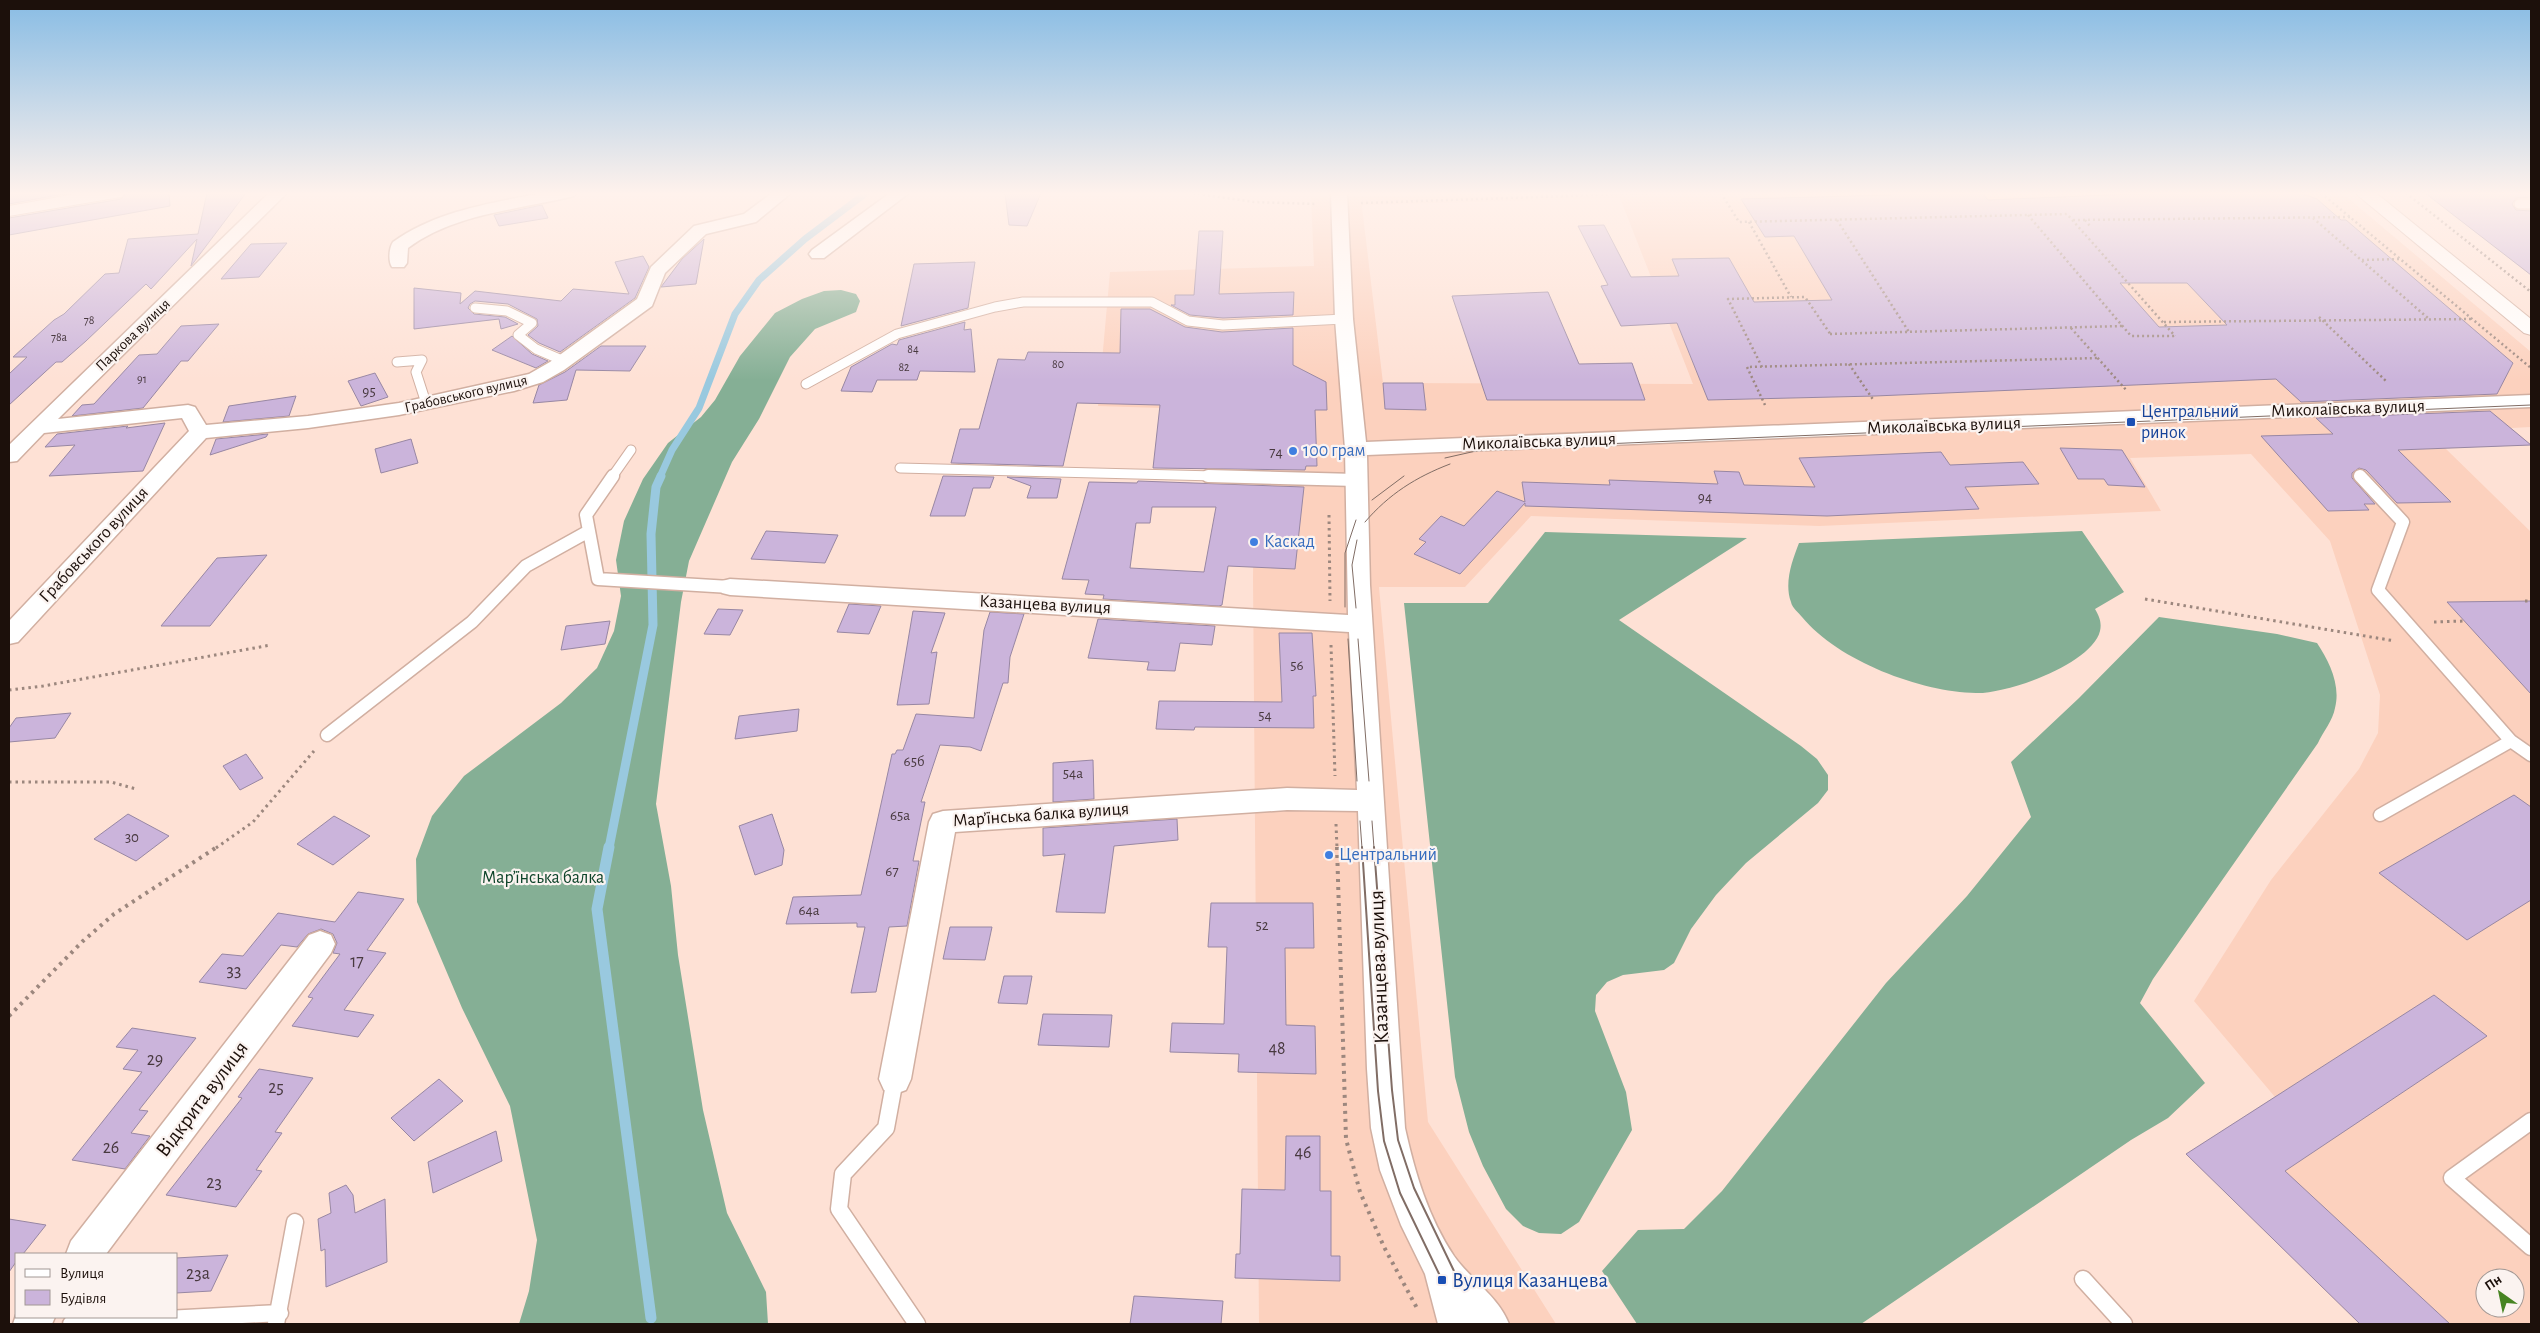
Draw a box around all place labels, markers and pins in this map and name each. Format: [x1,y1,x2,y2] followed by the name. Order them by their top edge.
[2141,403,2239,442] place label: Центральний ринок
[2125,416,2137,428] marker: Центральний ринок
[1303,442,1366,460] place label: 100 грам
[1287,445,1299,457] marker: 100 грам
[1264,533,1315,551] place label: Каскад
[1248,536,1260,548] marker: Каскад
[1339,846,1437,864] place label: Центральний
[1323,849,1335,861] marker: Центральний
[1452,1270,1608,1291] place label: Вулиця Казанцева
[1436,1274,1448,1286] marker: Вулиця Казанцева

